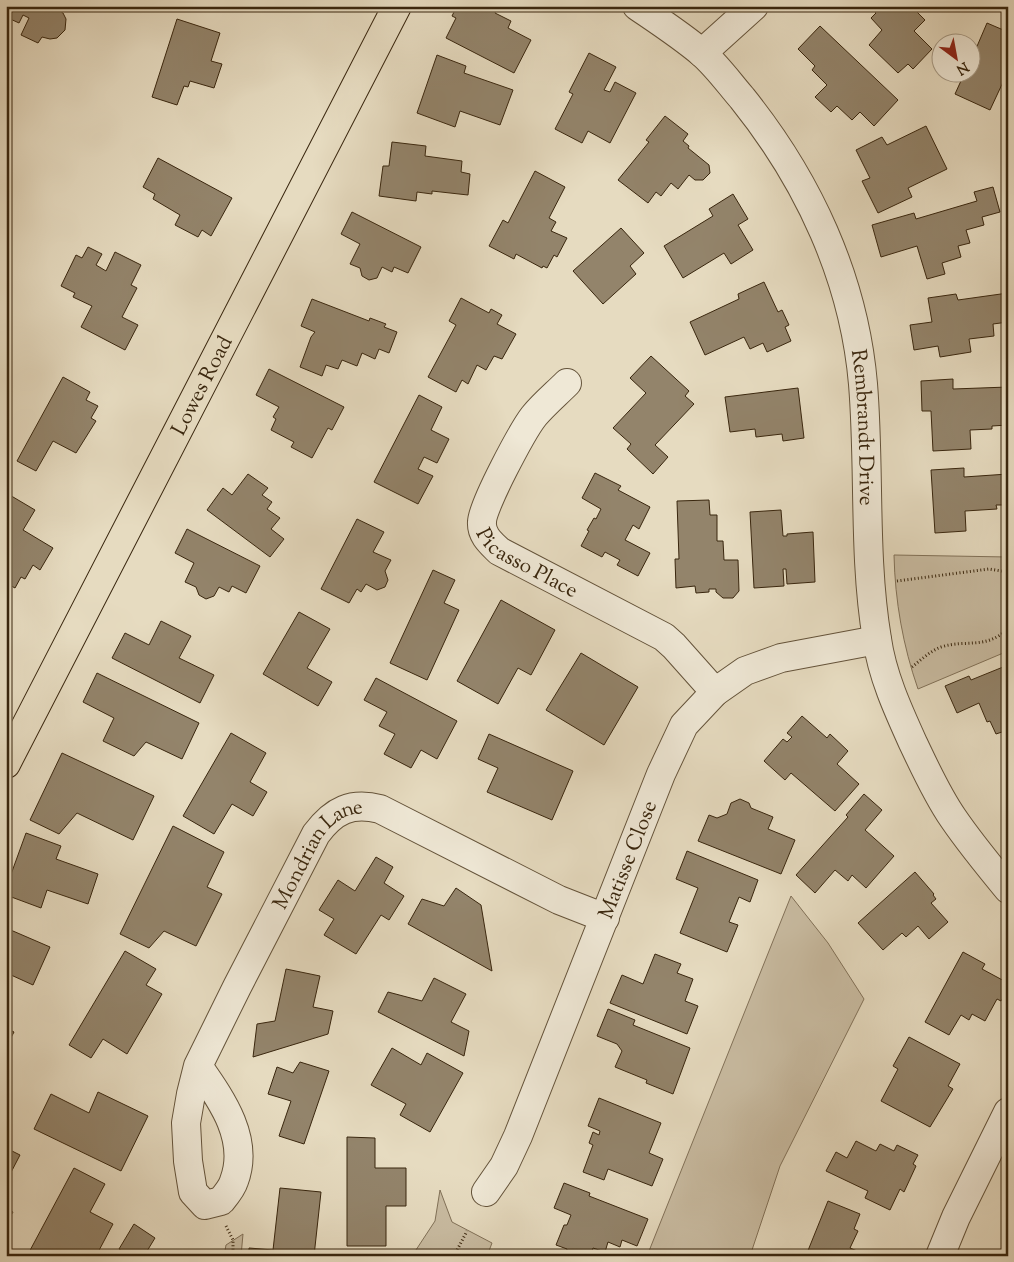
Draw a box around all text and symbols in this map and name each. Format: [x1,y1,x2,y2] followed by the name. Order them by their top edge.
[932,32,982,82] north arrow
[952,56,972,79] text: N
[165,331,241,441] street label: Lowes Road
[842,347,880,506] street label: Rembrandt Drive
[467,523,583,607] street label: Picasso Place
[267,793,364,915] street label: Mondrian Lane
[592,797,666,924] street label: Matisse Close

